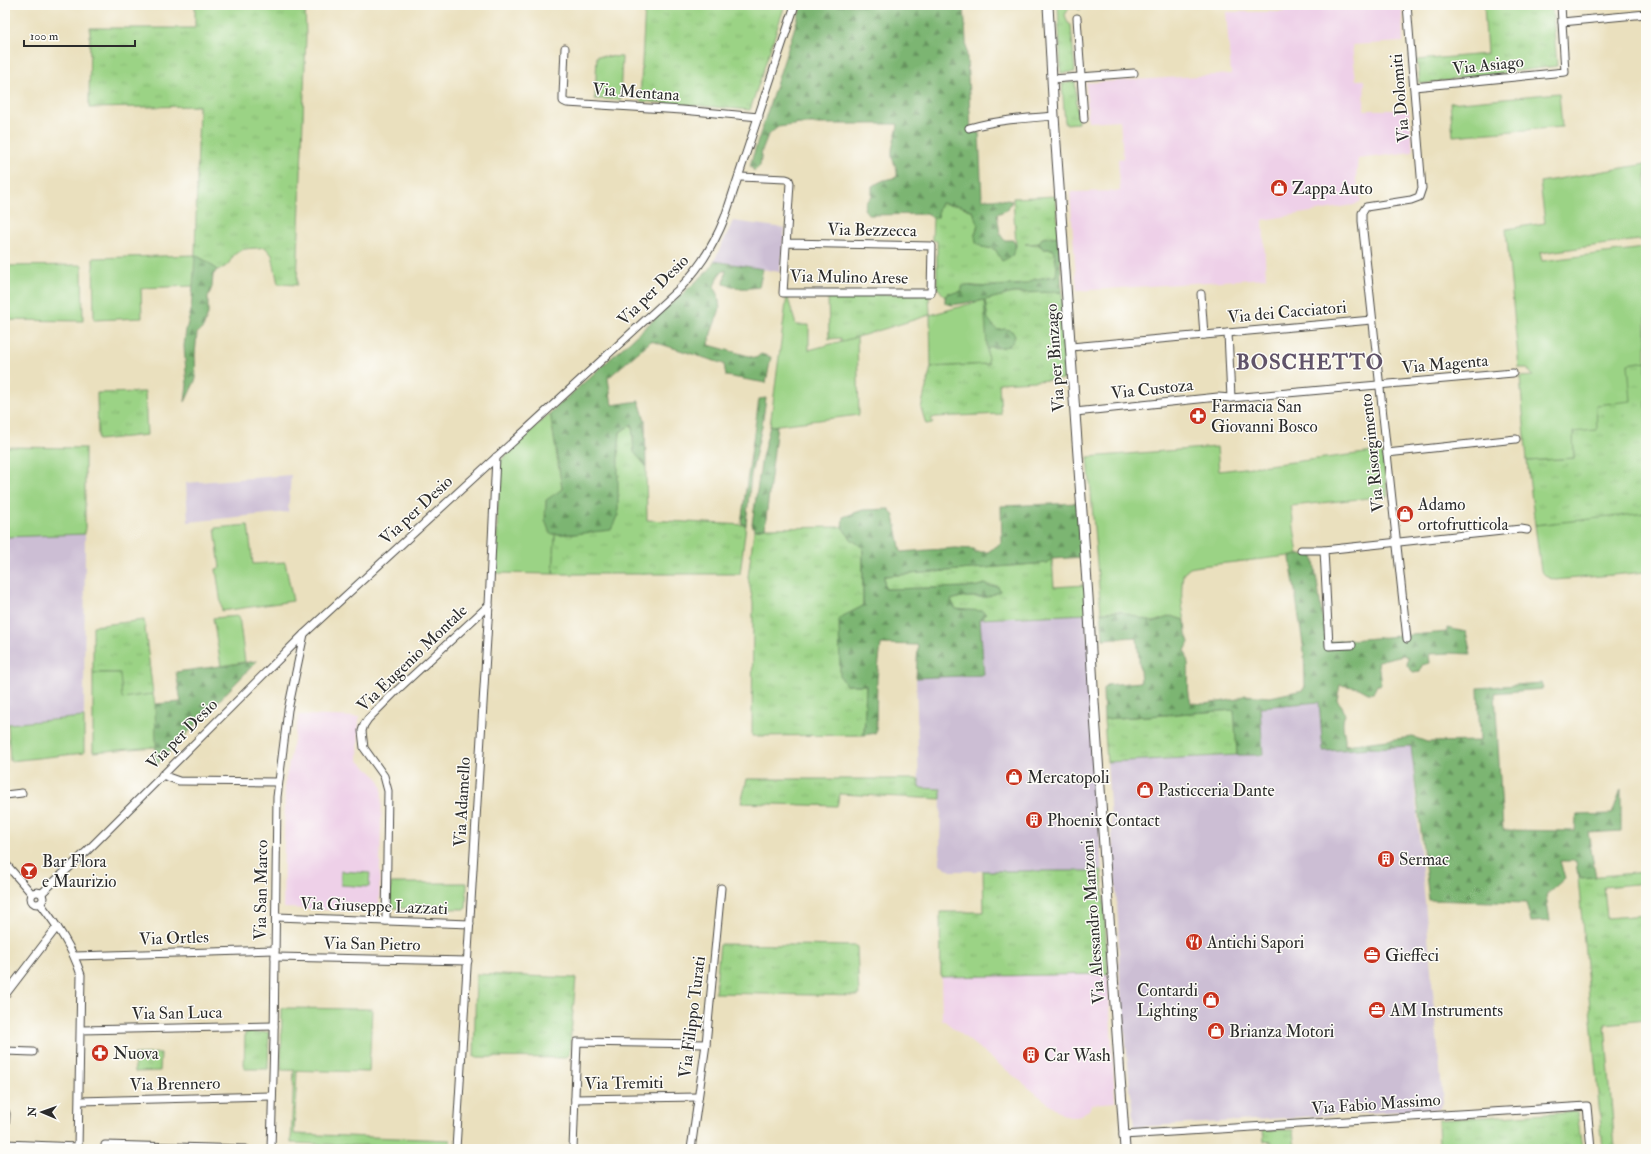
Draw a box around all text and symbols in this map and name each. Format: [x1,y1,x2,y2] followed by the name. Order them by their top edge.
[24,22,135,48] scale bar
[30,29,59,44] text: 100 m
[1451,51,1525,79] street label: Via Asiago
[1386,52,1414,143] street label: Via Dolomiti
[592,78,681,106] street label: Via Mentana
[1269,178,1289,198] shop icon: Zappa Auto
[1292,178,1373,200] place label: Zappa Auto
[827,219,918,241] street label: Via Bezzecca
[613,250,694,331] street label: Via per Desio
[790,265,908,289] street label: Via Mulino Arese
[1226,296,1348,328] street label: Via dei Cacciatori
[1041,303,1070,413] street label: Via per Binzago
[1236,349,1384,376] district label: BOSCHETTO
[1401,350,1490,378] street label: Via Magenta
[1110,374,1195,404] street label: Via Custoza
[1355,392,1389,514] street label: Via Risorgimento
[1211,396,1318,437] place label: Farmacia San Giovanni Bosco
[1188,406,1208,426] pharmacy icon: Farmacia San Giovanni Bosco
[375,471,458,550] street label: Via per Desio
[1417,494,1509,535] place label: Adamo ortofrutticola
[1395,504,1415,524] shop icon: Adamo ortofrutticola
[352,600,472,716] street label: Via Eugenio Montale
[142,694,223,775] street label: Via per Desio
[449,756,475,848] street label: Via Adamello
[1004,767,1024,787] shop icon: Mercatopoli
[1027,767,1110,789] place label: Mercatopoli
[1135,780,1155,800] shop icon: Pasticceria Dante
[1158,780,1275,801] place label: Pasticceria Dante
[1024,810,1044,830] building icon: Phoenix Contact
[1047,810,1160,831] place label: Phoenix Contact
[1077,839,1109,1005] street label: Via Alessandro Manzoni
[250,840,272,940] street label: Via San Marco
[1376,849,1396,869] building icon: Sermac
[1399,849,1449,870] place label: Sermac
[42,851,117,892] place label: Bar Flora e Maurizio
[19,861,39,881] bar icon: Bar Flora e Maurizio
[300,893,449,920] street label: Via Giuseppe Lazzati
[139,926,209,950] street label: Via Ortles
[1184,932,1204,952] restaurant icon: Antichi Sapori
[1206,932,1305,954] place label: Antichi Sapori
[323,933,421,955] street label: Via San Pietro
[1362,945,1382,965] office icon: Gieffeci
[1385,945,1440,966] place label: Gieffeci
[674,954,711,1079] street label: Via Filippo Turati
[1137,980,1199,1021] place label: Contardi Lighting
[1201,990,1221,1010] shop icon: Contardi Lighting
[1367,1000,1387,1020] office icon: AM Instruments
[1389,1000,1503,1021] place label: AM Instruments
[131,1002,224,1024] street label: Via San Luca
[1206,1021,1226,1041] shop icon: Brianza Motori
[1229,1021,1335,1042] place label: Brianza Motori
[90,1043,110,1063] pharmacy icon: Nuova
[113,1043,160,1064] place label: Nuova
[1021,1045,1041,1065] building icon: Car Wash
[1044,1045,1111,1066] place label: Car Wash
[584,1072,664,1094] street label: Via Tremiti
[130,1073,220,1095] street label: Via Brennero
[1311,1089,1441,1119] street label: Via Fabio Massimo
[22,1092,62,1132] north arrow
[26,1105,39,1118] text: N

